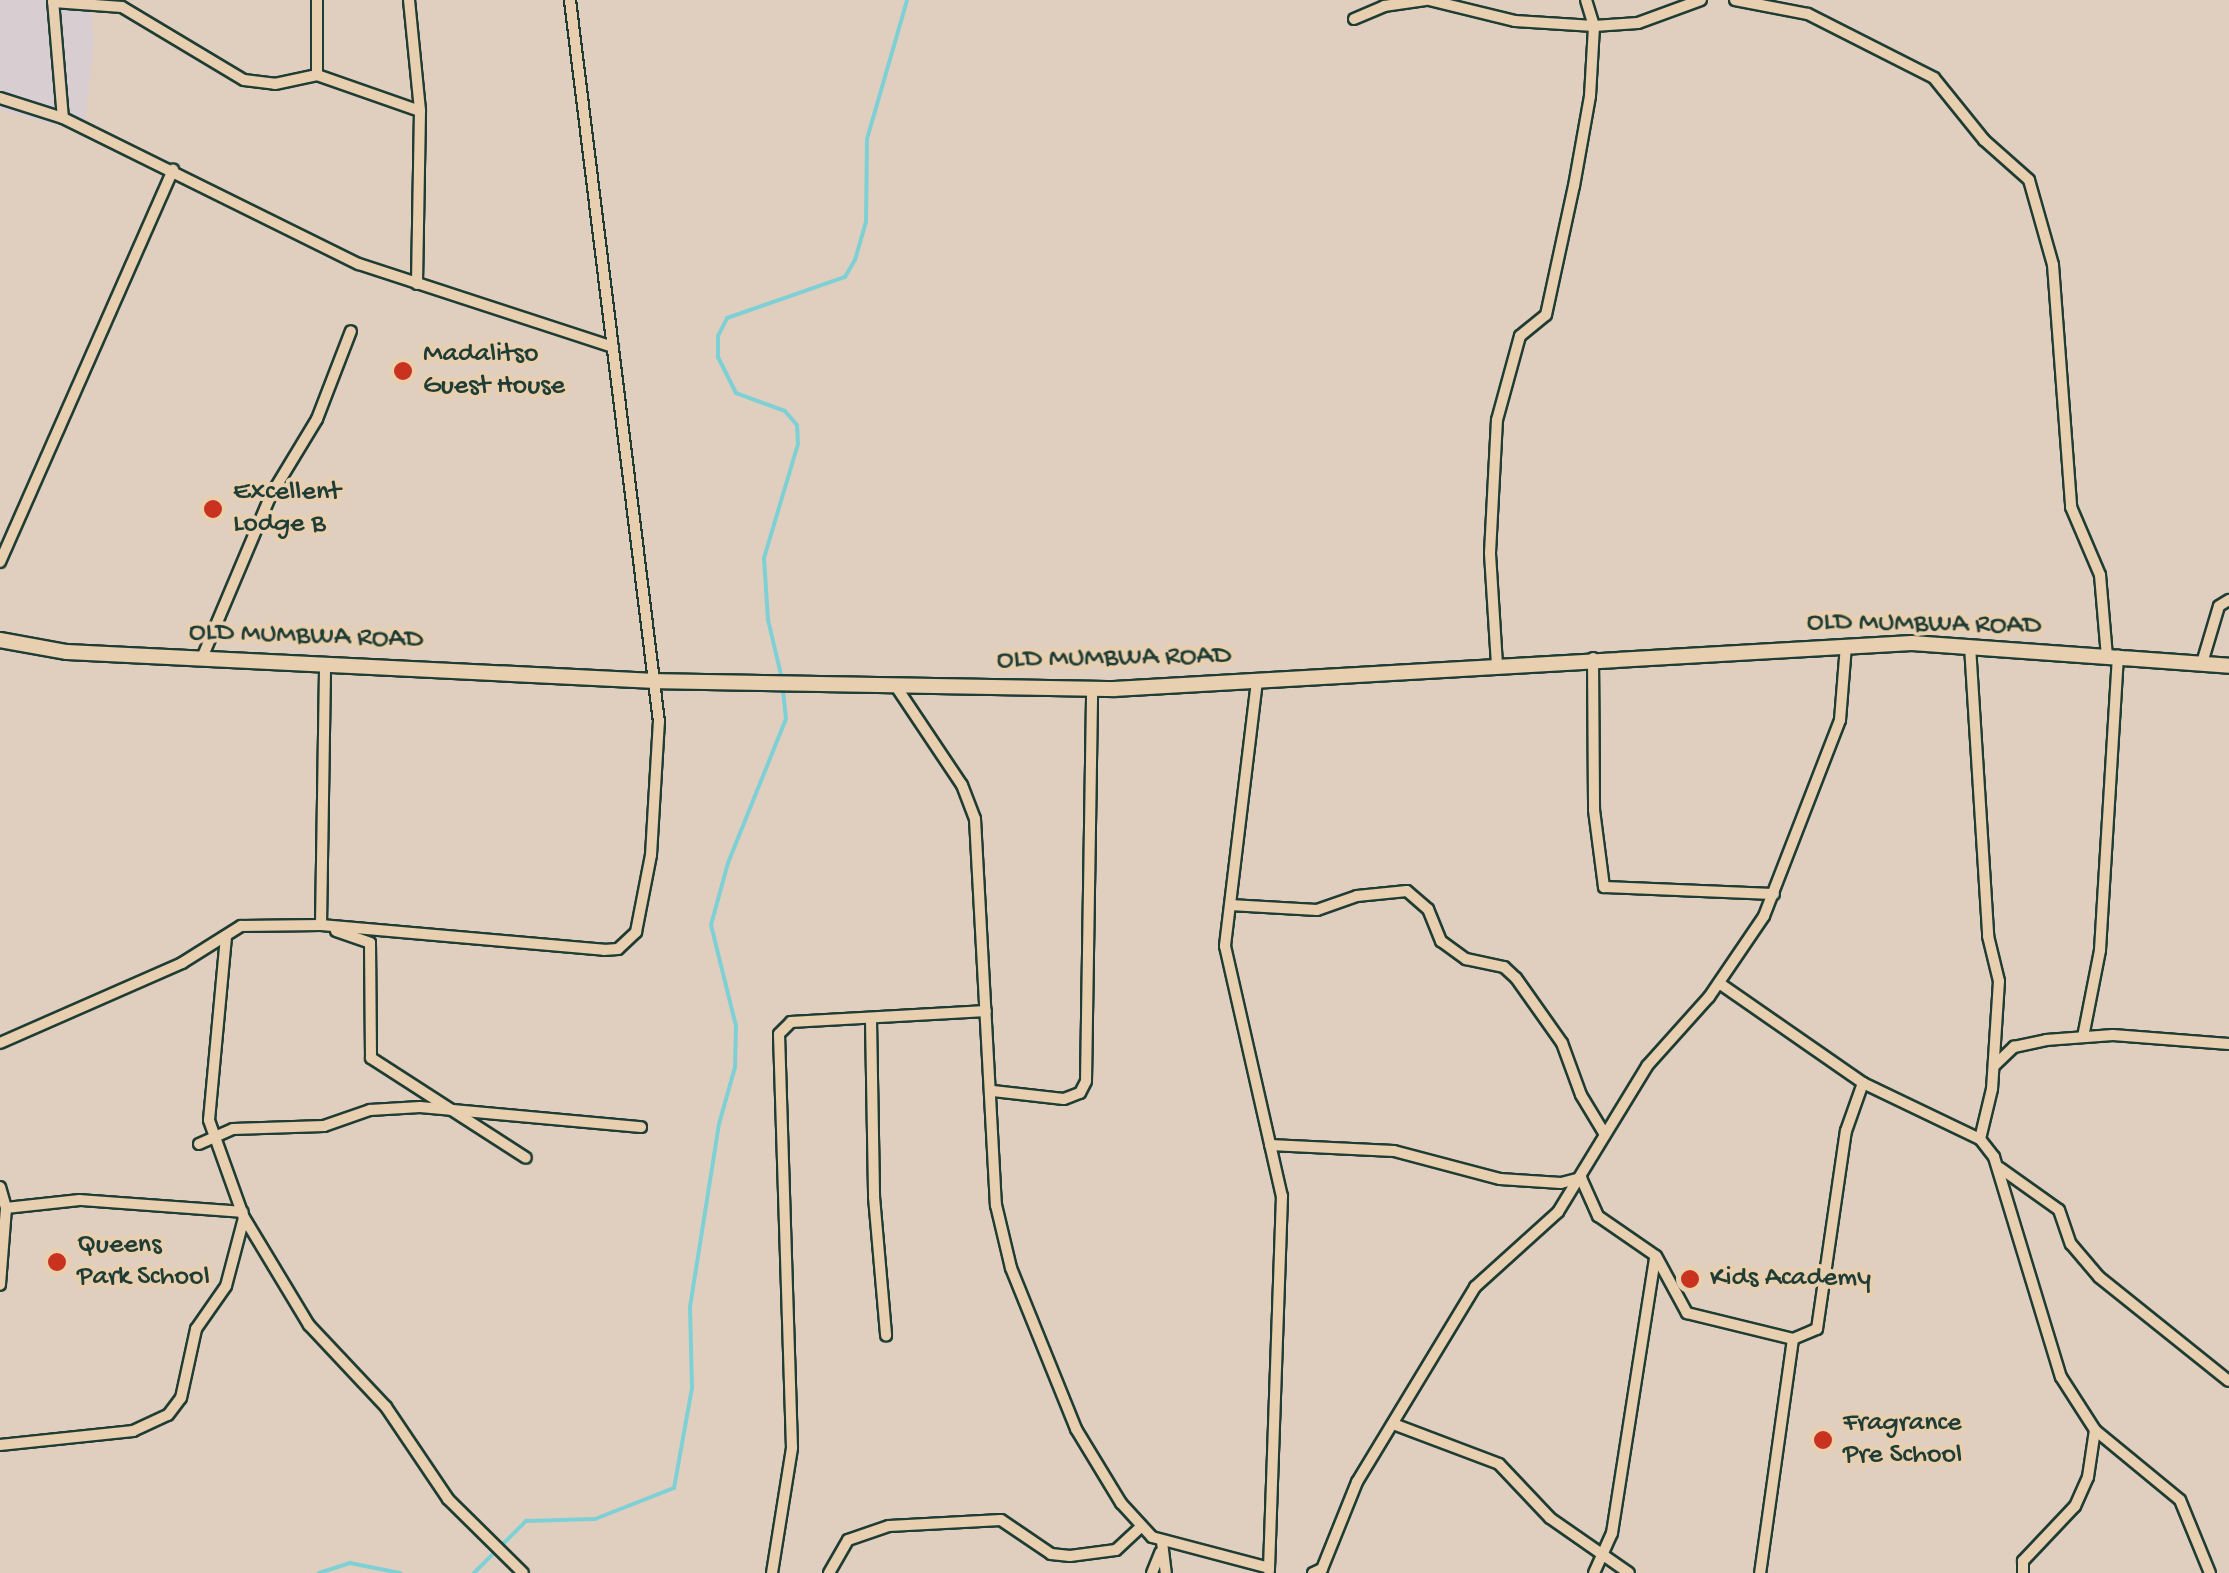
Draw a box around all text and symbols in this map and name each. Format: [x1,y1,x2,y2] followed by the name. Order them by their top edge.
[423,338,565,404] place label: Madalitso Guest House
[392,360,414,382] marker: Madalitso Guest House
[233,476,341,542] place label: Excellent Lodge B
[202,498,224,520] marker: Excellent Lodge B
[1806,606,2042,644] street label: OLD MUMBWA ROAD
[188,616,424,658] street label: OLD MUMBWA ROAD
[996,640,1232,678] street label: OLD MUMBWA ROAD
[77,1229,210,1295] place label: Queens Park School
[46,1251,68,1273] marker: Queens Park School
[1710,1262,1871,1296] place label: Kids Academy
[1679,1268,1701,1290] marker: Kids Academy
[1843,1407,1962,1473] place label: Fragrance Pre School
[1812,1429,1834,1451] marker: Fragrance Pre School

